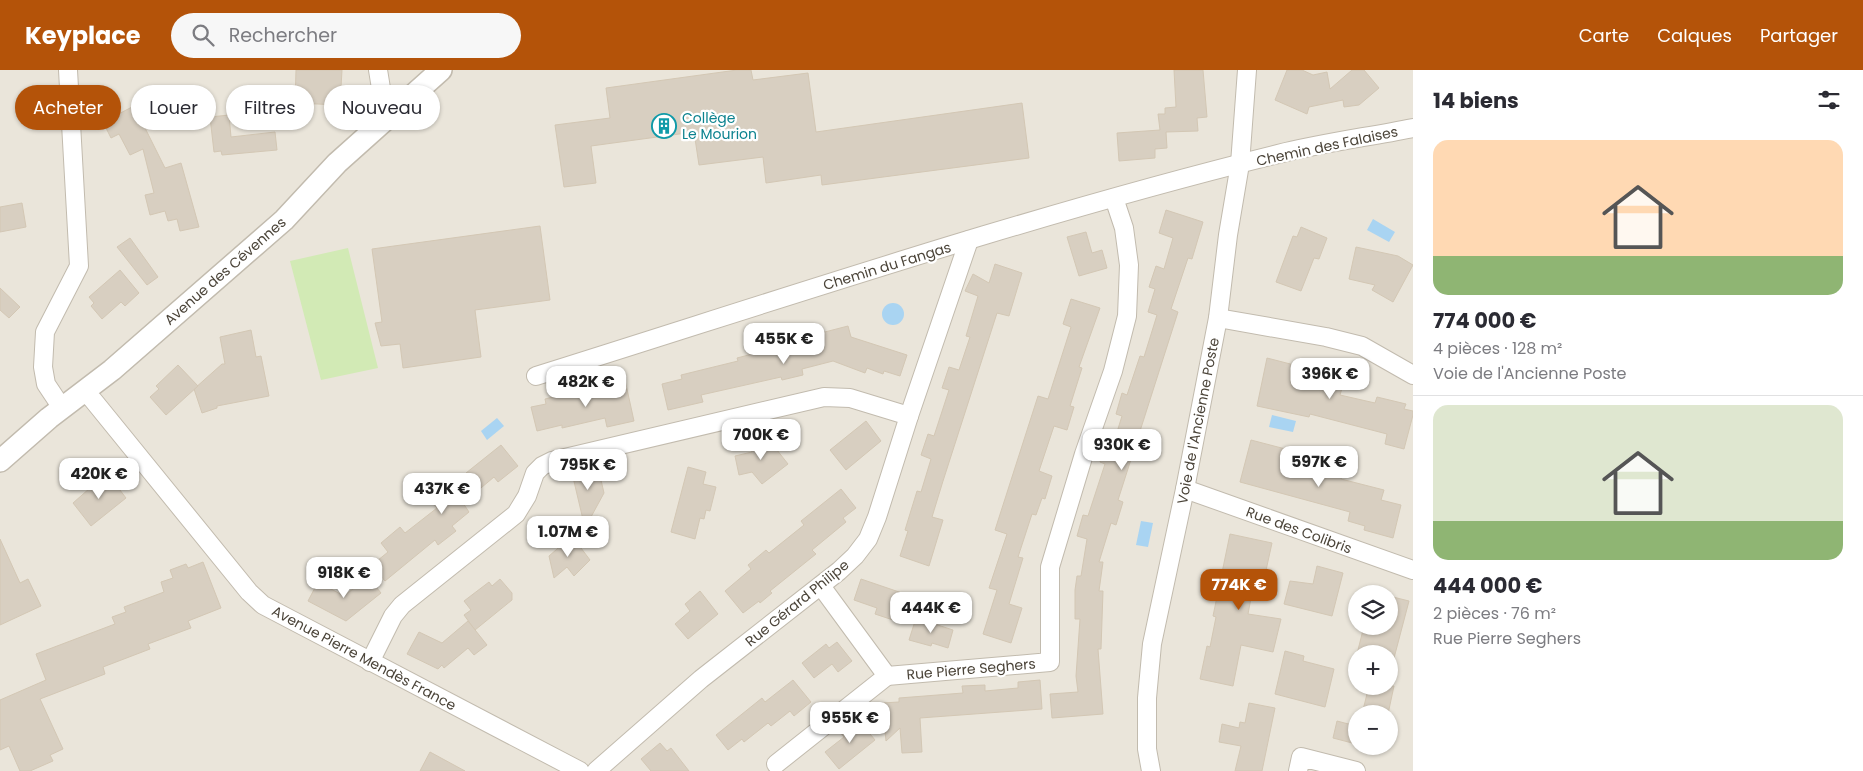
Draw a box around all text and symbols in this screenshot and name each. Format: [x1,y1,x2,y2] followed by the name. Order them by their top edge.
[171,13,521,58] search box
[25,19,141,52] text: Keyplace
[189,21,217,49] icon: search
[229,22,337,49] text: Rechercher
[1579,23,1629,48] text: Carte
[1657,23,1732,48] text: Calques
[1760,23,1838,48] text: Partager
[15,85,121,130] chip: Acheter
[131,85,216,130] chip: Louer
[226,85,314,130] chip: Filtres
[324,85,440,130] chip: Nouveau
[1433,86,1519,115] text: 14 biens
[1815,86,1843,114] icon: filters
[682,108,757,144] place label: Collège Le Mourion
[651,113,677,139] building icon: Collège Le Mourion
[1254,121,1400,171] street label: Chemin des Falaises
[1593,172,1683,262] icon: home
[160,212,290,330] street label: Avenue des Cévennes
[821,237,953,295] street label: Chemin du Fangas
[1433,306,1536,335] text: 774 000 €
[743,322,825,365] pin: 455K €
[755,327,813,350] text: 455K €
[1172,336,1224,506] street label: Voie de l'Ancienne Poste
[1433,337,1562,360] text: 4 pièces · 128 m²
[1289,358,1371,400] pin: 396K €
[1302,362,1359,385] text: 396K €
[1433,362,1627,385] text: Voie de l'Ancienne Poste
[545,366,627,408] pin: 482K €
[557,370,615,393] text: 482K €
[720,418,802,461] pin: 700K €
[733,423,789,446] text: 700K €
[1081,428,1163,471] pin: 930K €
[1093,433,1151,456] text: 930K €
[1593,438,1683,528] icon: home
[1278,446,1360,488] pin: 597K €
[547,448,629,491] pin: 795K €
[1291,450,1347,473] text: 597K €
[560,453,616,476] text: 795K €
[58,458,140,500] pin: 420K €
[70,462,128,485] text: 420K €
[401,472,483,515] pin: 437K €
[414,477,470,500] text: 437K €
[1243,502,1355,558] street label: Rue des Colibris
[522,516,614,558] pin: 1.07M €
[538,520,598,543] text: 1.07M €
[741,555,853,651] street label: Rue Gérard Philipe
[303,556,385,599] pin: 918K €
[317,561,371,584] text: 918K €
[1198,568,1280,611] pin: 774K €
[1433,571,1542,600] text: 444 000 €
[1211,573,1267,596] text: 774K €
[1348,585,1398,755] map controls
[1348,585,1398,635] button: layers
[890,592,972,634] pin: 444K €
[901,596,961,619] text: 444K €
[268,601,460,715] street label: Avenue Pierre Mendès France
[1433,602,1556,625] text: 2 pièces · 76 m²
[1433,627,1581,650] text: Rue Pierre Seghers
[1348,645,1398,695] button: +
[906,653,1036,685] street label: Rue Pierre Seghers
[809,702,891,744] pin: 955K €
[1348,705,1398,755] button: −
[821,706,879,729] text: 955K €

